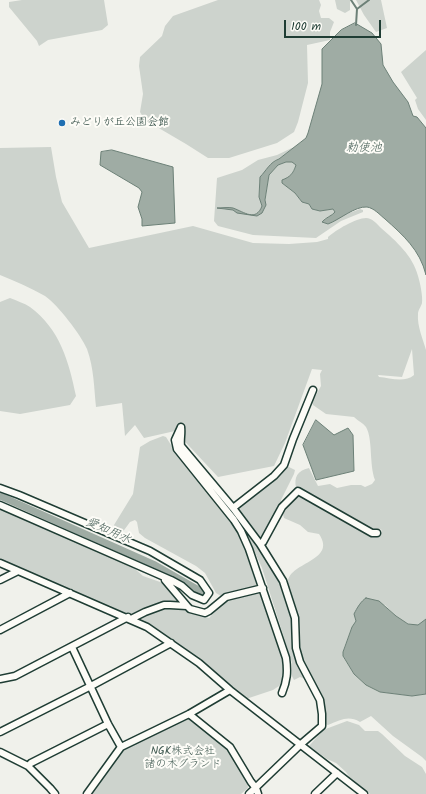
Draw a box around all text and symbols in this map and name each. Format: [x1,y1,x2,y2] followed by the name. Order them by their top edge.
[286,12,383,38] scale bar
[291,17,321,36] text: 100 m
[70,116,169,130] place label: みどりが丘公園会館
[57,118,67,128] marker: みどりが丘公園会館
[346,142,382,156] water label: 勅使池
[83,516,133,548] water label: 愛知用水
[145,745,221,771] park label: NGK株式会社 諸の木グランド

